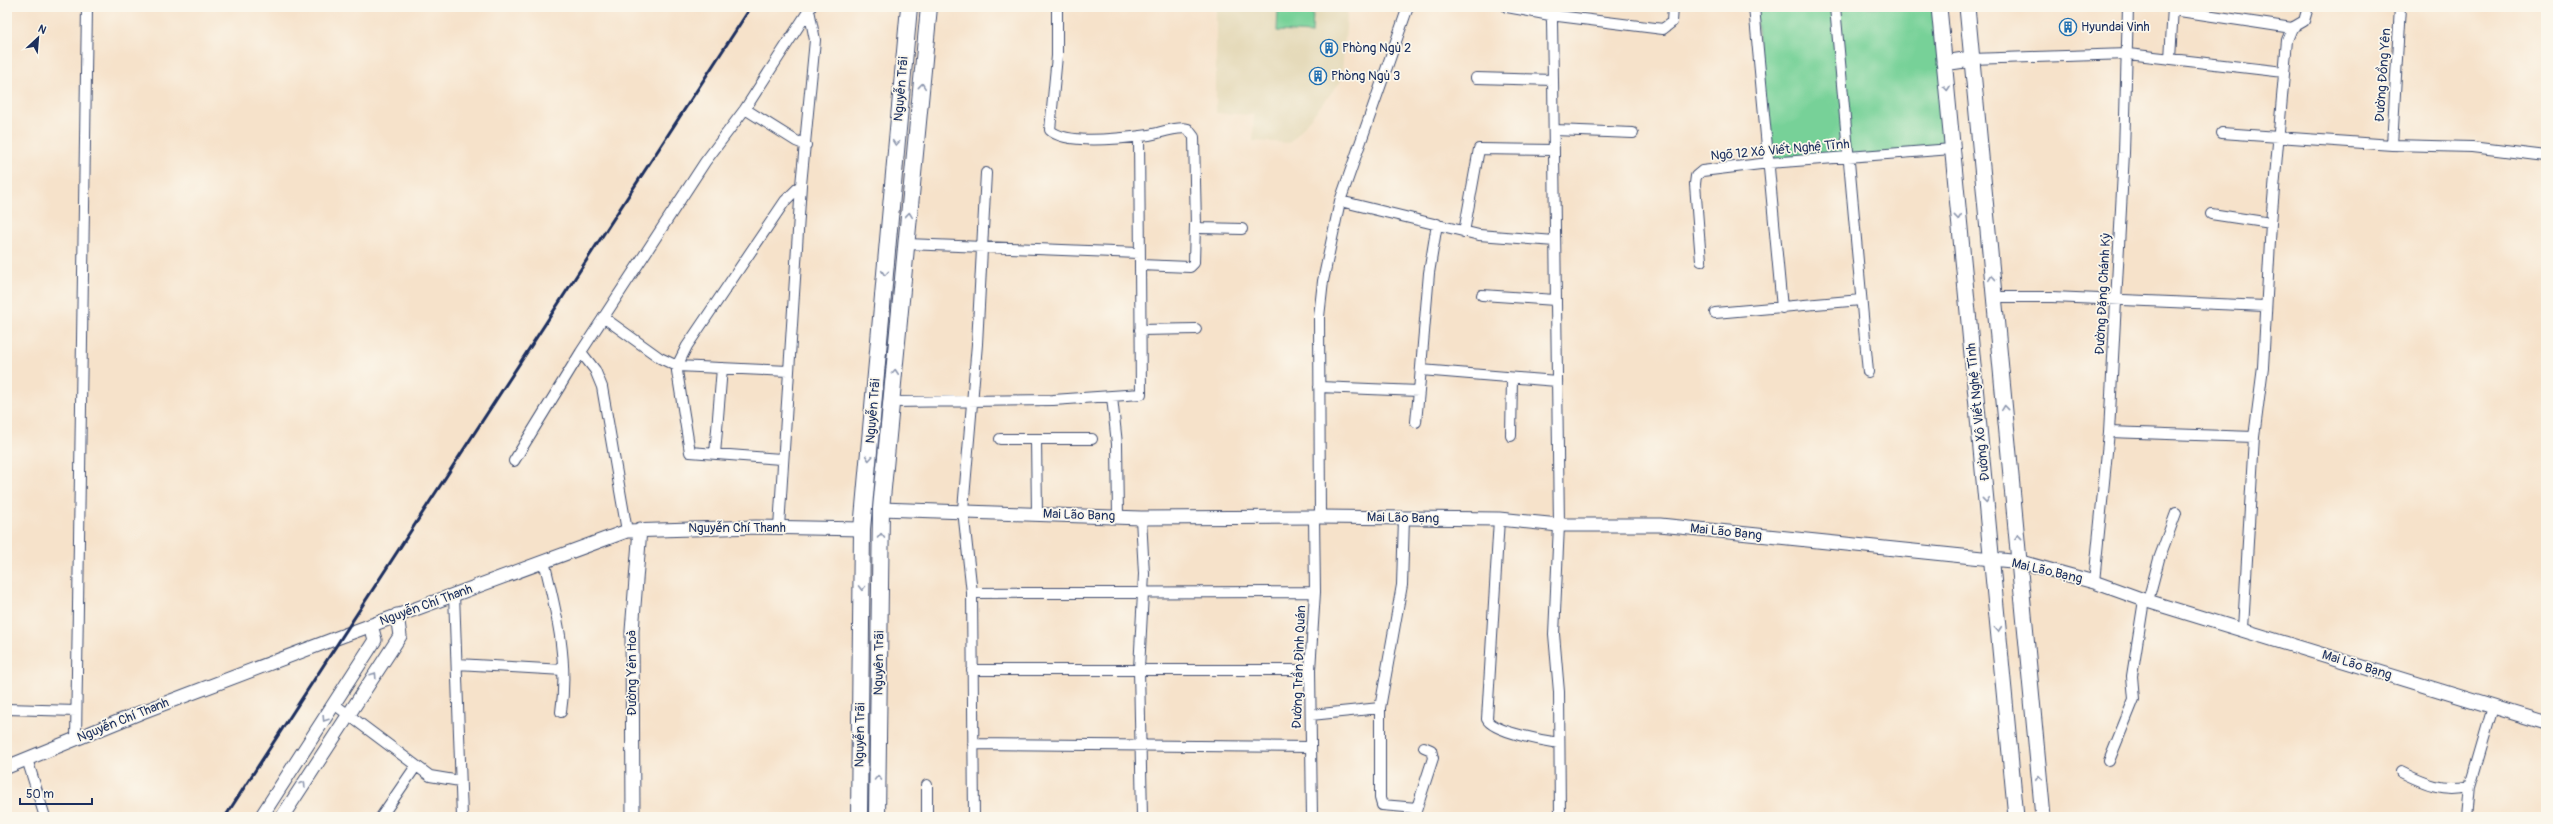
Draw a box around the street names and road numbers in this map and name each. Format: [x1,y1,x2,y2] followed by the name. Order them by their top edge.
[2372,28,2394,122] street label: Đường Đồng Yên
[890,56,912,122] street label: Nguyễn Trãi
[1710,136,1850,164] street label: Ngõ 12 Xô Viết Nghệ Tĩnh
[2092,232,2114,355] street label: Đường Đặng Chánh Kỷ
[1963,342,1993,482] street label: Đường Xô Viết Nghệ Tĩnh
[862,378,884,444] street label: Nguyễn Trãi
[1043,506,1116,524] street label: Mai Lão Bạng
[1367,509,1440,527] street label: Mai Lão Bạng
[688,520,786,536] street label: Nguyễn Chí Thanh
[1689,520,1763,544] street label: Mai Lão Bạng
[2010,555,2084,587] street label: Mai Lão Bạng
[377,581,475,629] street label: Nguyễn Chí Thanh
[1288,605,1309,729] street label: Đường Trần Đình Quán
[624,630,640,716] street label: Đường Yên Hoà
[870,630,888,696] street label: Nguyên Trãi
[2320,647,2394,683] street label: Mai Lão Bạng
[75,694,171,746] street label: Nguyễn Chí Thanh
[851,702,869,768] street label: Nguyễn Trãi

